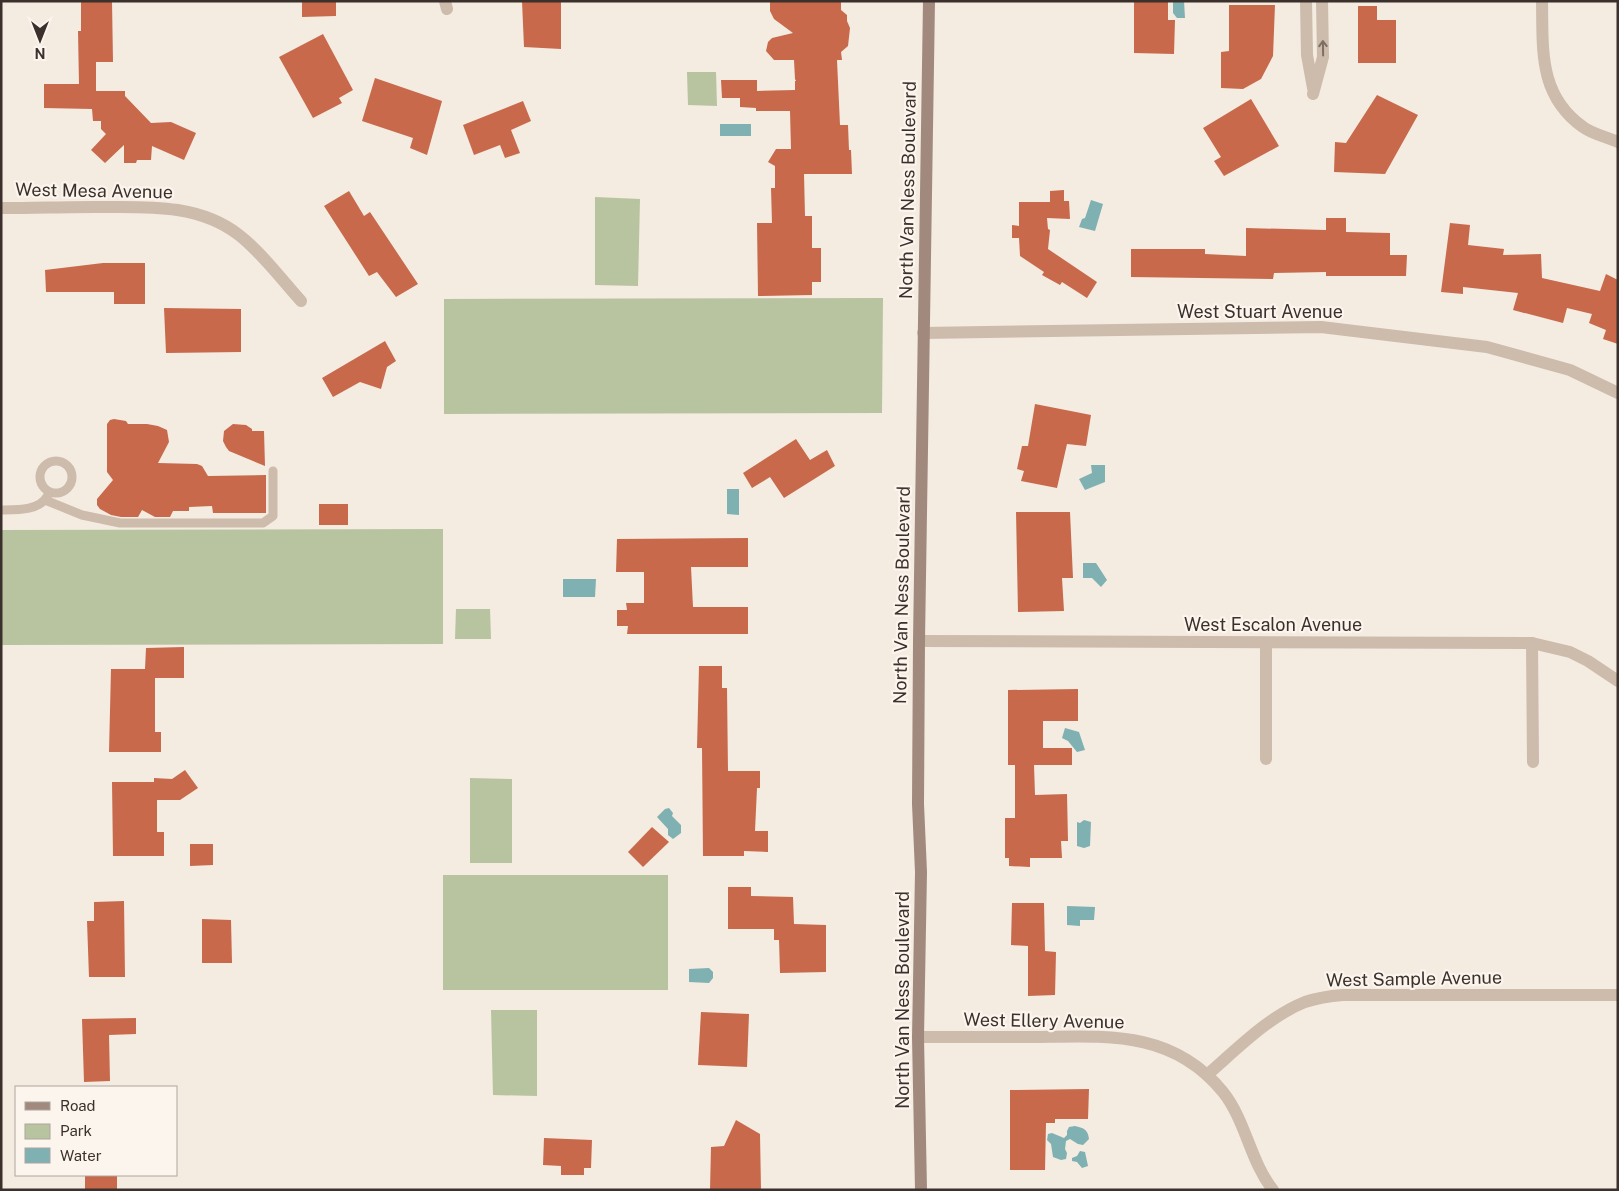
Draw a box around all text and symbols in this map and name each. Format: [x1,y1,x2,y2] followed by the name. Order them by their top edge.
[15,15,65,65] north arrow
[1318,40,1328,56] one-way arrow
[35,45,45,61] text: N
[895,81,920,299] street label: North Van Ness Boulevard
[15,179,173,202] street label: West Mesa Avenue
[1177,301,1343,322] street label: West Stuart Avenue
[889,486,914,704] street label: North Van Ness Boulevard
[1184,614,1362,635] street label: West Escalon Avenue
[892,891,913,1109] street label: North Van Ness Boulevard
[1326,966,1502,991] street label: West Sample Avenue
[963,1009,1125,1032] street label: West Ellery Avenue
[15,1086,178,1176] legend
[60,1097,96,1114] text: Road
[60,1122,92,1139] text: Park
[60,1147,102,1164] text: Water

